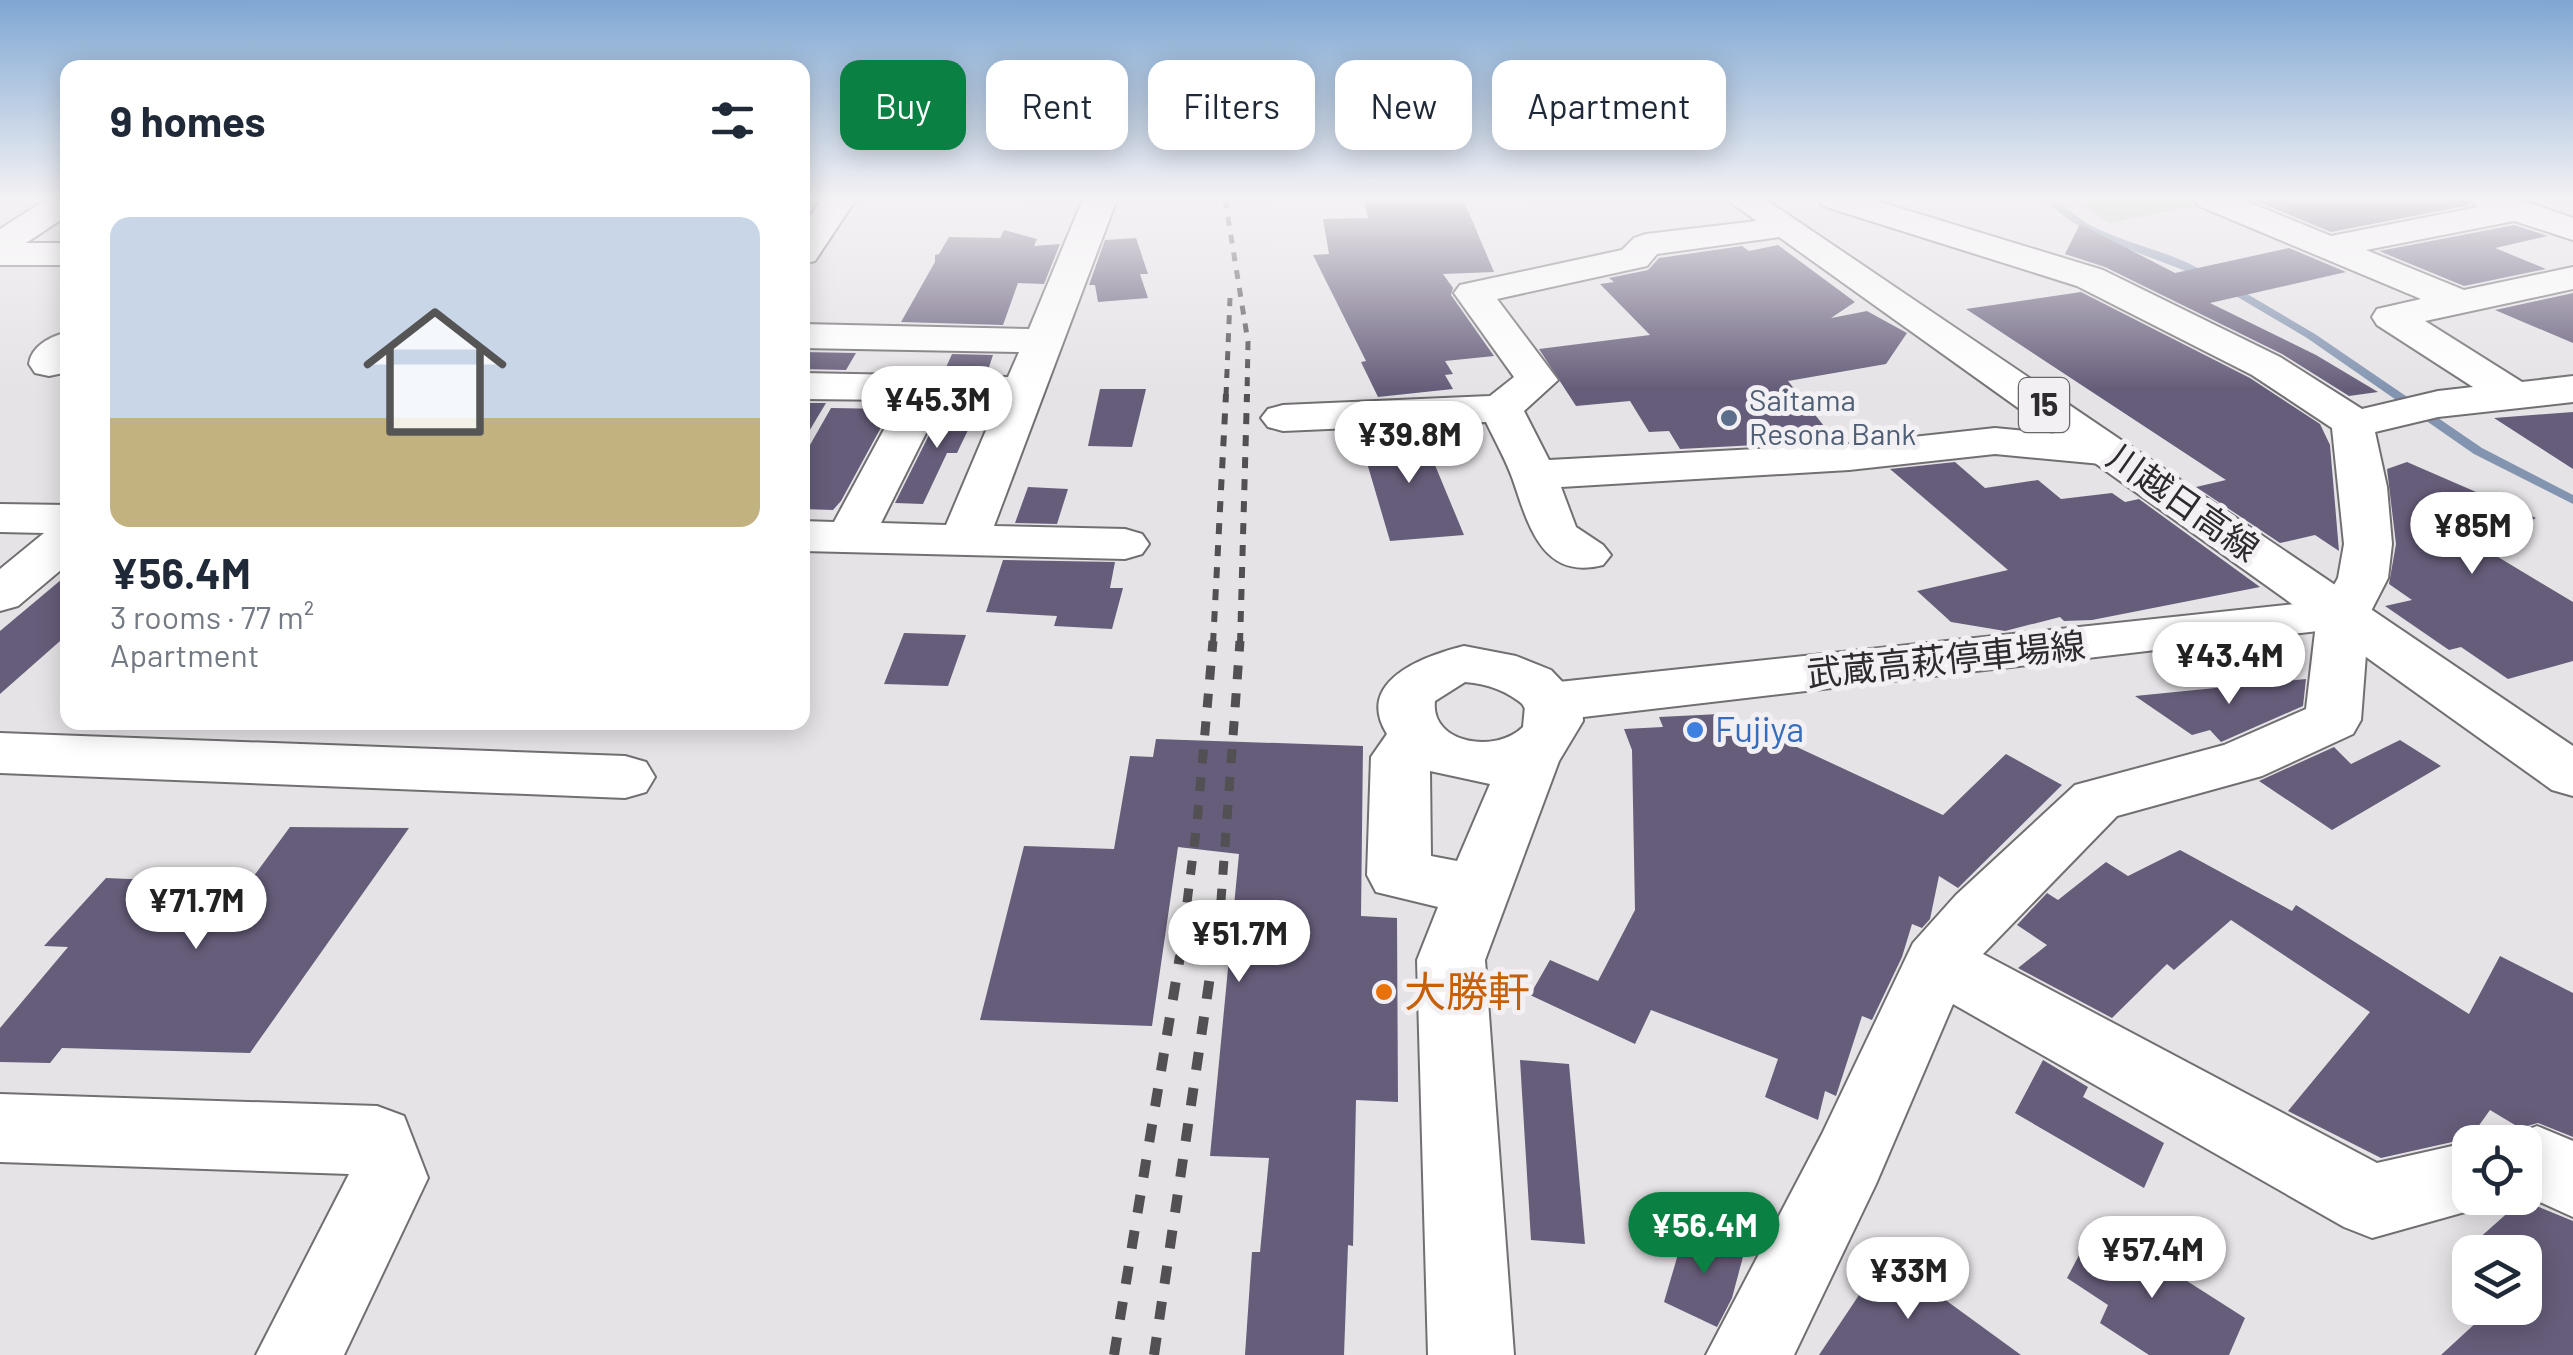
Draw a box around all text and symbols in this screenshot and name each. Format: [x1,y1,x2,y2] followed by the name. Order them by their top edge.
[840,60,966,150] chip: Buy
[986,60,1128,150] chip: Rent
[1148,60,1315,150] chip: Filters
[1335,60,1472,150] chip: New
[1492,60,1726,150] chip: Apartment
[705,93,760,148] icon: filters
[110,95,266,145] text: 9 homes
[345,282,525,462] icon: home
[856,366,1018,451] pin: ¥45.3M
[2019,378,2069,432] road number: 15
[883,379,991,417] text: ¥45.3M
[1749,381,1916,451] place label: Saitama Resona Bank
[1328,401,1490,486] pin: ¥39.8M
[1718,407,1740,429] marker: Saitama Resona Bank
[1356,414,1462,452] text: ¥39.8M
[2100,434,2268,569] street label: 川越日高線
[2413,492,2531,577] pin: ¥85M
[2432,505,2512,543] text: ¥85M
[110,547,251,597] text: ¥56.4M
[110,597,314,635] text: 3 rooms · 77 m²
[1804,622,2087,694] street label: 武蔵高萩停車場線
[2148,622,2310,707] pin: ¥43.4M
[110,635,259,673] text: Apartment
[2174,635,2284,673] text: ¥43.4M
[1715,707,1804,749] place label: Fujiya
[1684,719,1706,741] marker: Fujiya
[115,867,277,952] pin: ¥71.7M
[148,880,244,918] text: ¥71.7M
[1158,900,1320,985] pin: ¥51.7M
[1190,913,1288,951] text: ¥51.7M
[1404,965,1530,1015] place label: 大勝軒
[1373,981,1395,1003] marker: 大勝軒
[2452,1125,2542,1325] map controls
[2452,1125,2542,1215] button: locate
[1623,1192,1785,1277] pin: ¥56.4M
[1650,1205,1758,1243] text: ¥56.4M
[2071,1216,2233,1301] pin: ¥57.4M
[2100,1229,2204,1267] text: ¥57.4M
[2452,1235,2542,1325] button: layers
[1849,1237,1967,1322] pin: ¥33M
[1868,1250,1948,1288] text: ¥33M

